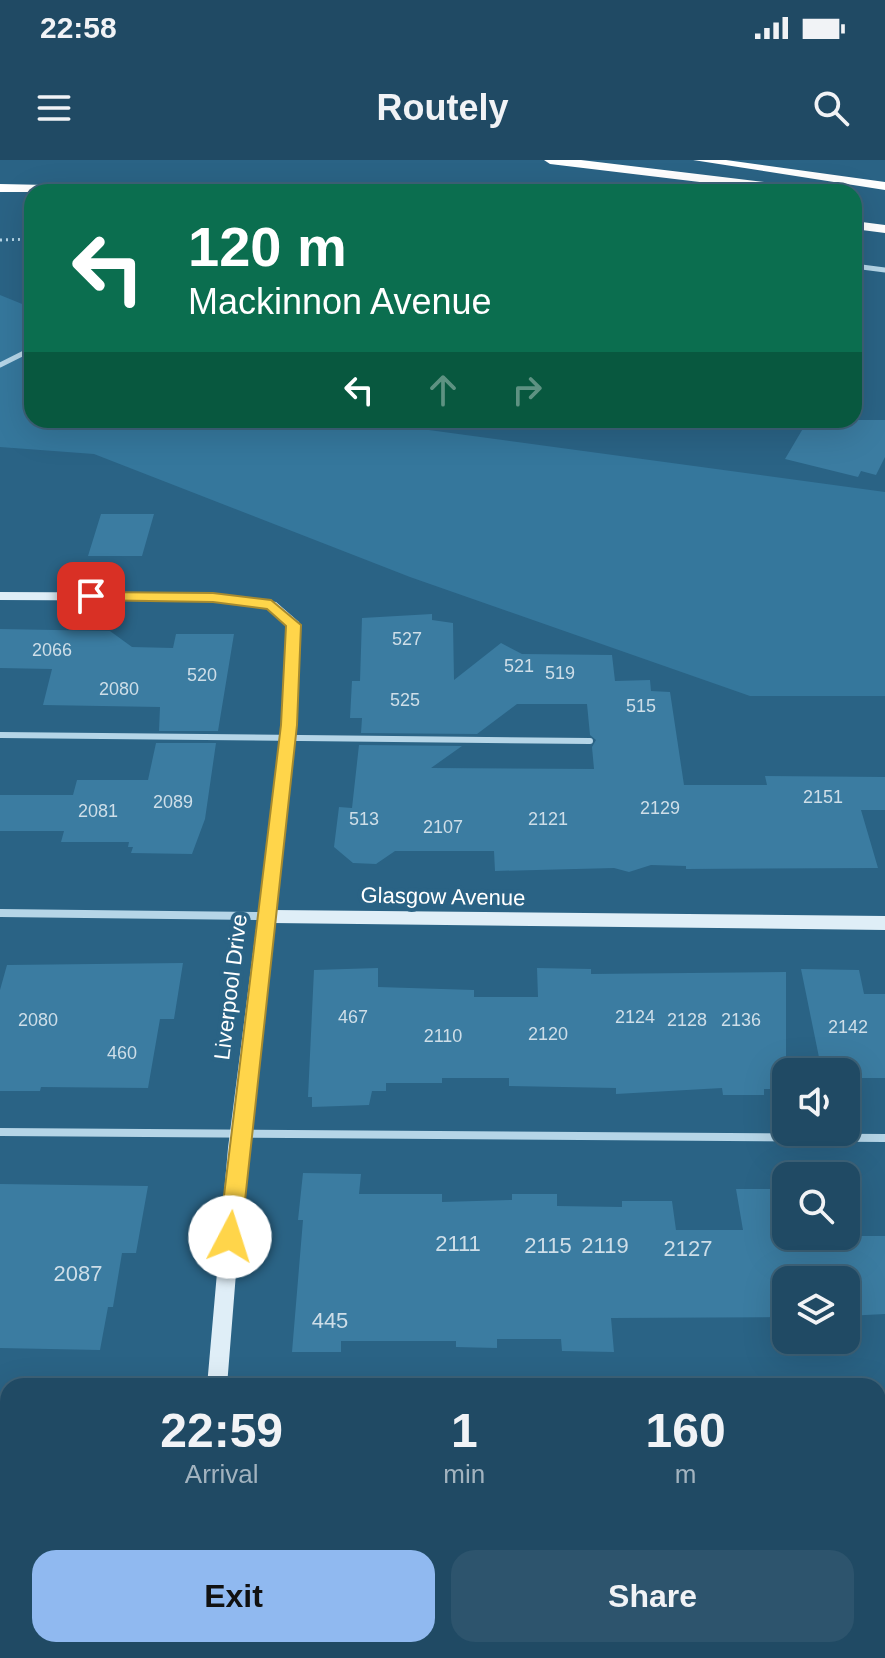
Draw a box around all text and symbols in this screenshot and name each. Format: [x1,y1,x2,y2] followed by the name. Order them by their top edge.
[40,11,117,44] text: 22:58
[32,86,76,130] icon: menu
[809,86,853,130] icon: search
[376,87,509,128] text: Routely
[188,215,347,278] text: 120 m
[56,216,160,320] icon: left
[188,281,492,322] text: Mackinnon Avenue
[337,368,381,412] icon: left
[421,368,465,412] icon: ahead
[505,368,549,412] icon: right
[57,562,125,630] pin
[69,574,113,618] icon: arrive
[392,629,422,649] house number: 527
[32,640,72,660] house number: 2066
[504,656,534,676] house number: 521
[545,663,575,683] house number: 519
[187,665,217,685] house number: 520
[99,679,139,699] house number: 2080
[390,690,420,710] house number: 525
[626,696,656,716] house number: 515
[803,787,843,807] house number: 2151
[153,792,193,812] house number: 2089
[640,798,680,818] house number: 2129
[78,801,118,821] house number: 2081
[349,809,379,829] house number: 513
[528,809,568,829] house number: 2121
[423,817,463,837] house number: 2107
[360,883,526,910] street label: Glasgow Avenue
[209,913,252,1061] street label: Liverpool Drive
[338,1007,368,1027] house number: 467
[615,1007,655,1027] house number: 2124
[18,1010,58,1030] house number: 2080
[667,1010,707,1030] house number: 2128
[721,1010,761,1030] house number: 2136
[828,1017,868,1037] house number: 2142
[528,1024,568,1044] house number: 2120
[424,1026,462,1046] house number: 2110
[107,1043,137,1063] house number: 460
[772,1058,860,1354] map controls
[772,1058,860,1146] button: sound
[772,1162,860,1250] button: search
[188,1195,272,1279] position arrow
[435,1231,481,1256] house number: 2111
[524,1233,572,1258] house number: 2115
[581,1233,629,1258] house number: 2119
[664,1236,712,1261] house number: 2127
[54,1261,102,1286] house number: 2087
[772,1266,860,1354] button: layers
[312,1308,348,1333] house number: 445
[160,1404,283,1457] text: 22:59
[451,1404,478,1457] text: 1
[646,1404,726,1457] text: 160
[185,1459,259,1489] text: Arrival
[443,1459,485,1489] text: min
[675,1459,696,1489] text: m
[32,1550,435,1642] button: Exit
[451,1550,854,1642] button: Share

